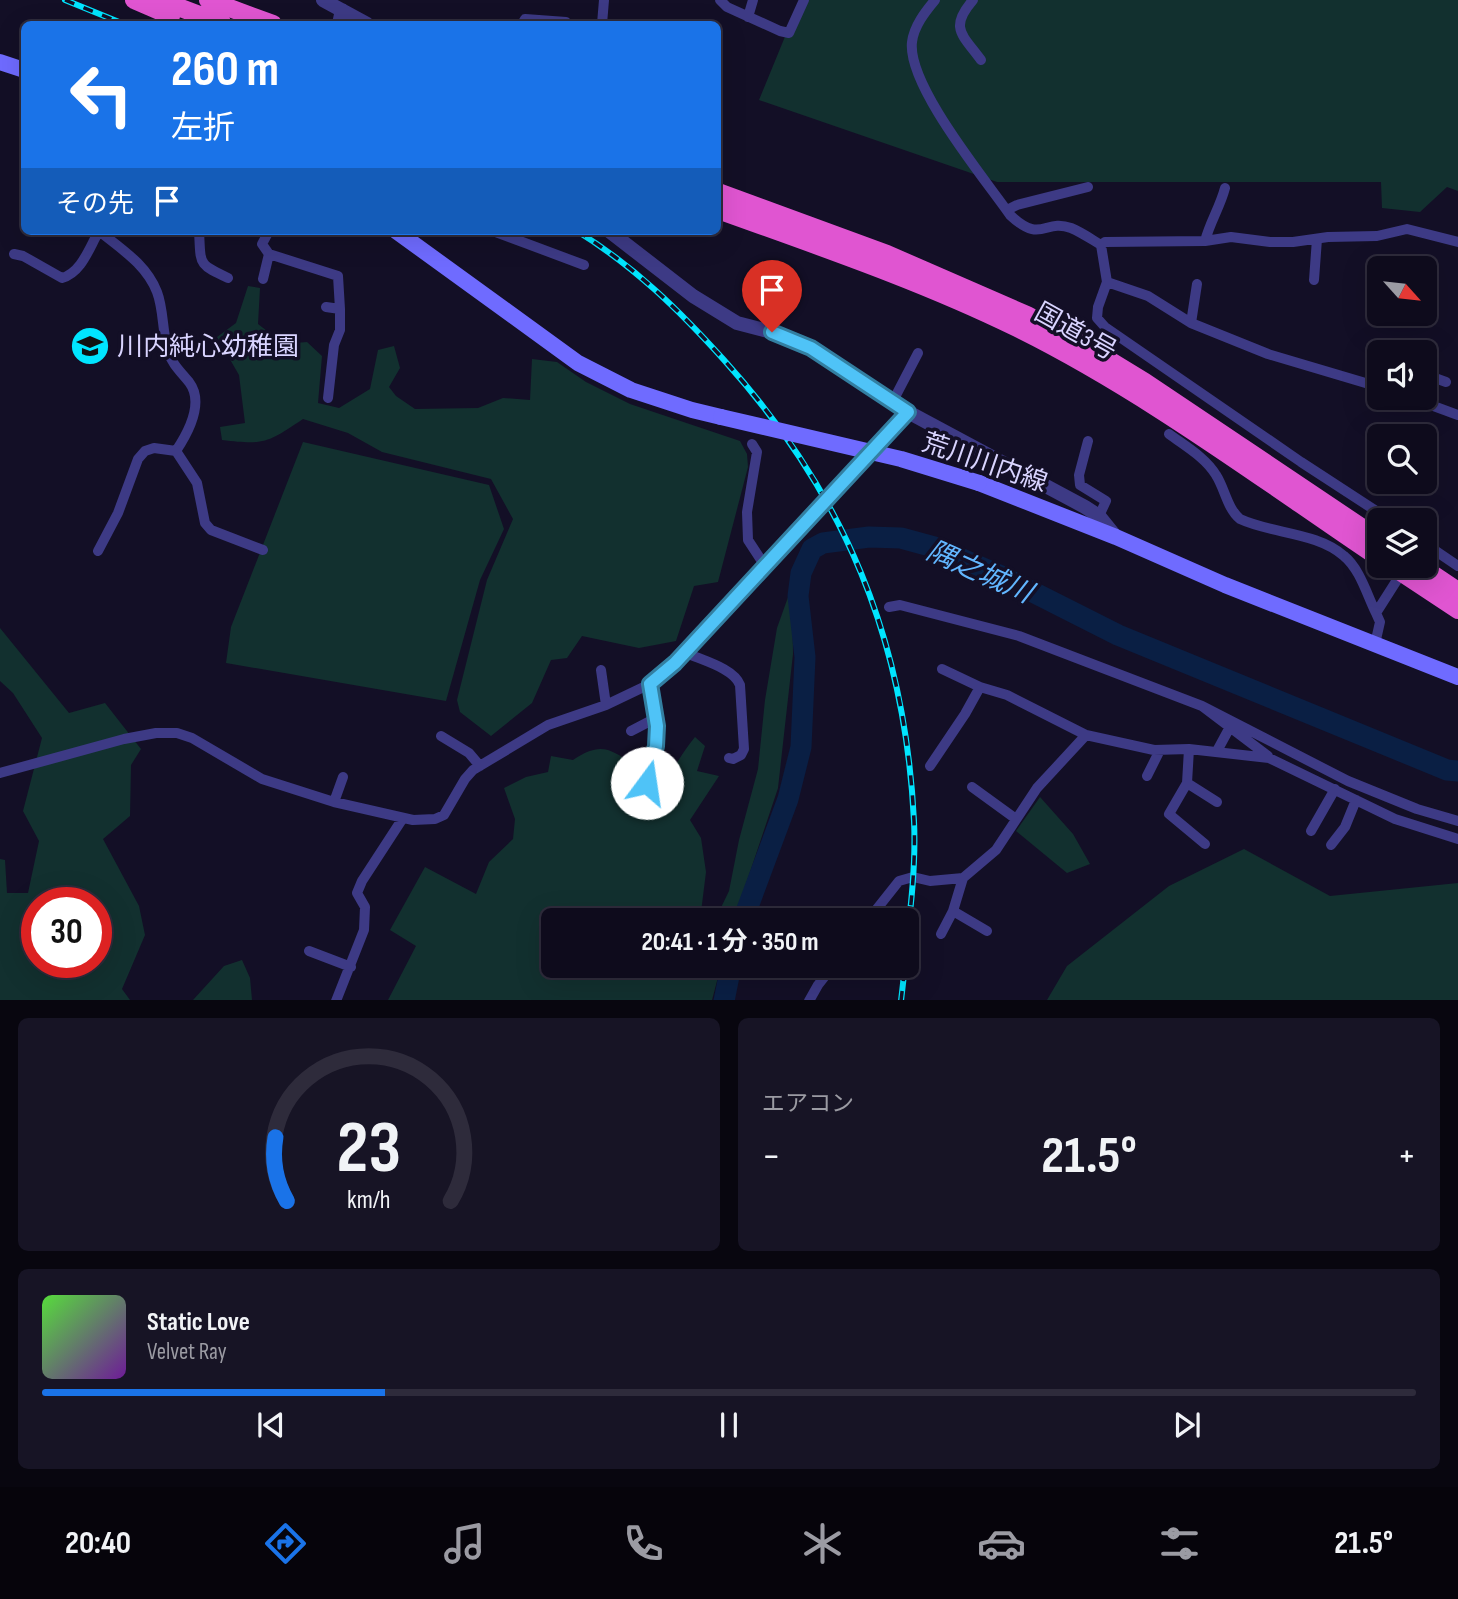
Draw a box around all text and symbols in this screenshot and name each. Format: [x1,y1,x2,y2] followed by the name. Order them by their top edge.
[171,41,279,100] text: 260 m
[56,49,147,140] icon: left
[171,109,235,148] text: 左折
[148,182,186,220] icon: arrive
[56,189,134,220] text: その先
[1367,256,1437,326] north arrow
[1367,256,1437,578] map controls
[742,260,802,332] pin
[753,271,791,309] icon: arrive
[1029,297,1122,367] street label: 国道3号
[69,325,111,367] school or university icon: 川内純心幼稚園
[117,332,299,363] place label: 川内純心幼稚園
[1367,340,1437,410] button: sound
[1367,424,1437,494] button: search
[918,428,1051,499] street label: 荒川川内線
[1367,508,1437,578] button: layers
[922,535,1040,611] water label: 隅之城川
[610,746,684,820] position arrow
[21,887,112,978] speed limit sign: 30
[641,927,819,958] text: 20:41 · 1 分 · 350 m
[762,1090,854,1118] text: エアコン
[337,1105,401,1193] text: 23
[1041,1125,1137,1188] text: 21.5°
[762,1134,781,1179] text: −
[1397,1134,1416,1179] text: +
[347,1184,391,1215] text: km/h
[147,1307,250,1338] text: Static Love
[147,1338,227,1366] text: Velvet Ray
[252,1406,290,1444] icon: previous
[710,1406,748,1444] icon: pause
[1168,1406,1206,1444] icon: next
[261,1519,310,1568] icon: directions
[440,1519,489,1568] icon: music
[619,1519,668,1568] icon: phone
[798,1519,847,1568] icon: climate
[977,1519,1026,1568] icon: car
[1155,1519,1204,1568] icon: filters
[65,1524,131,1563] text: 20:40
[1334,1524,1393,1563] text: 21.5°

